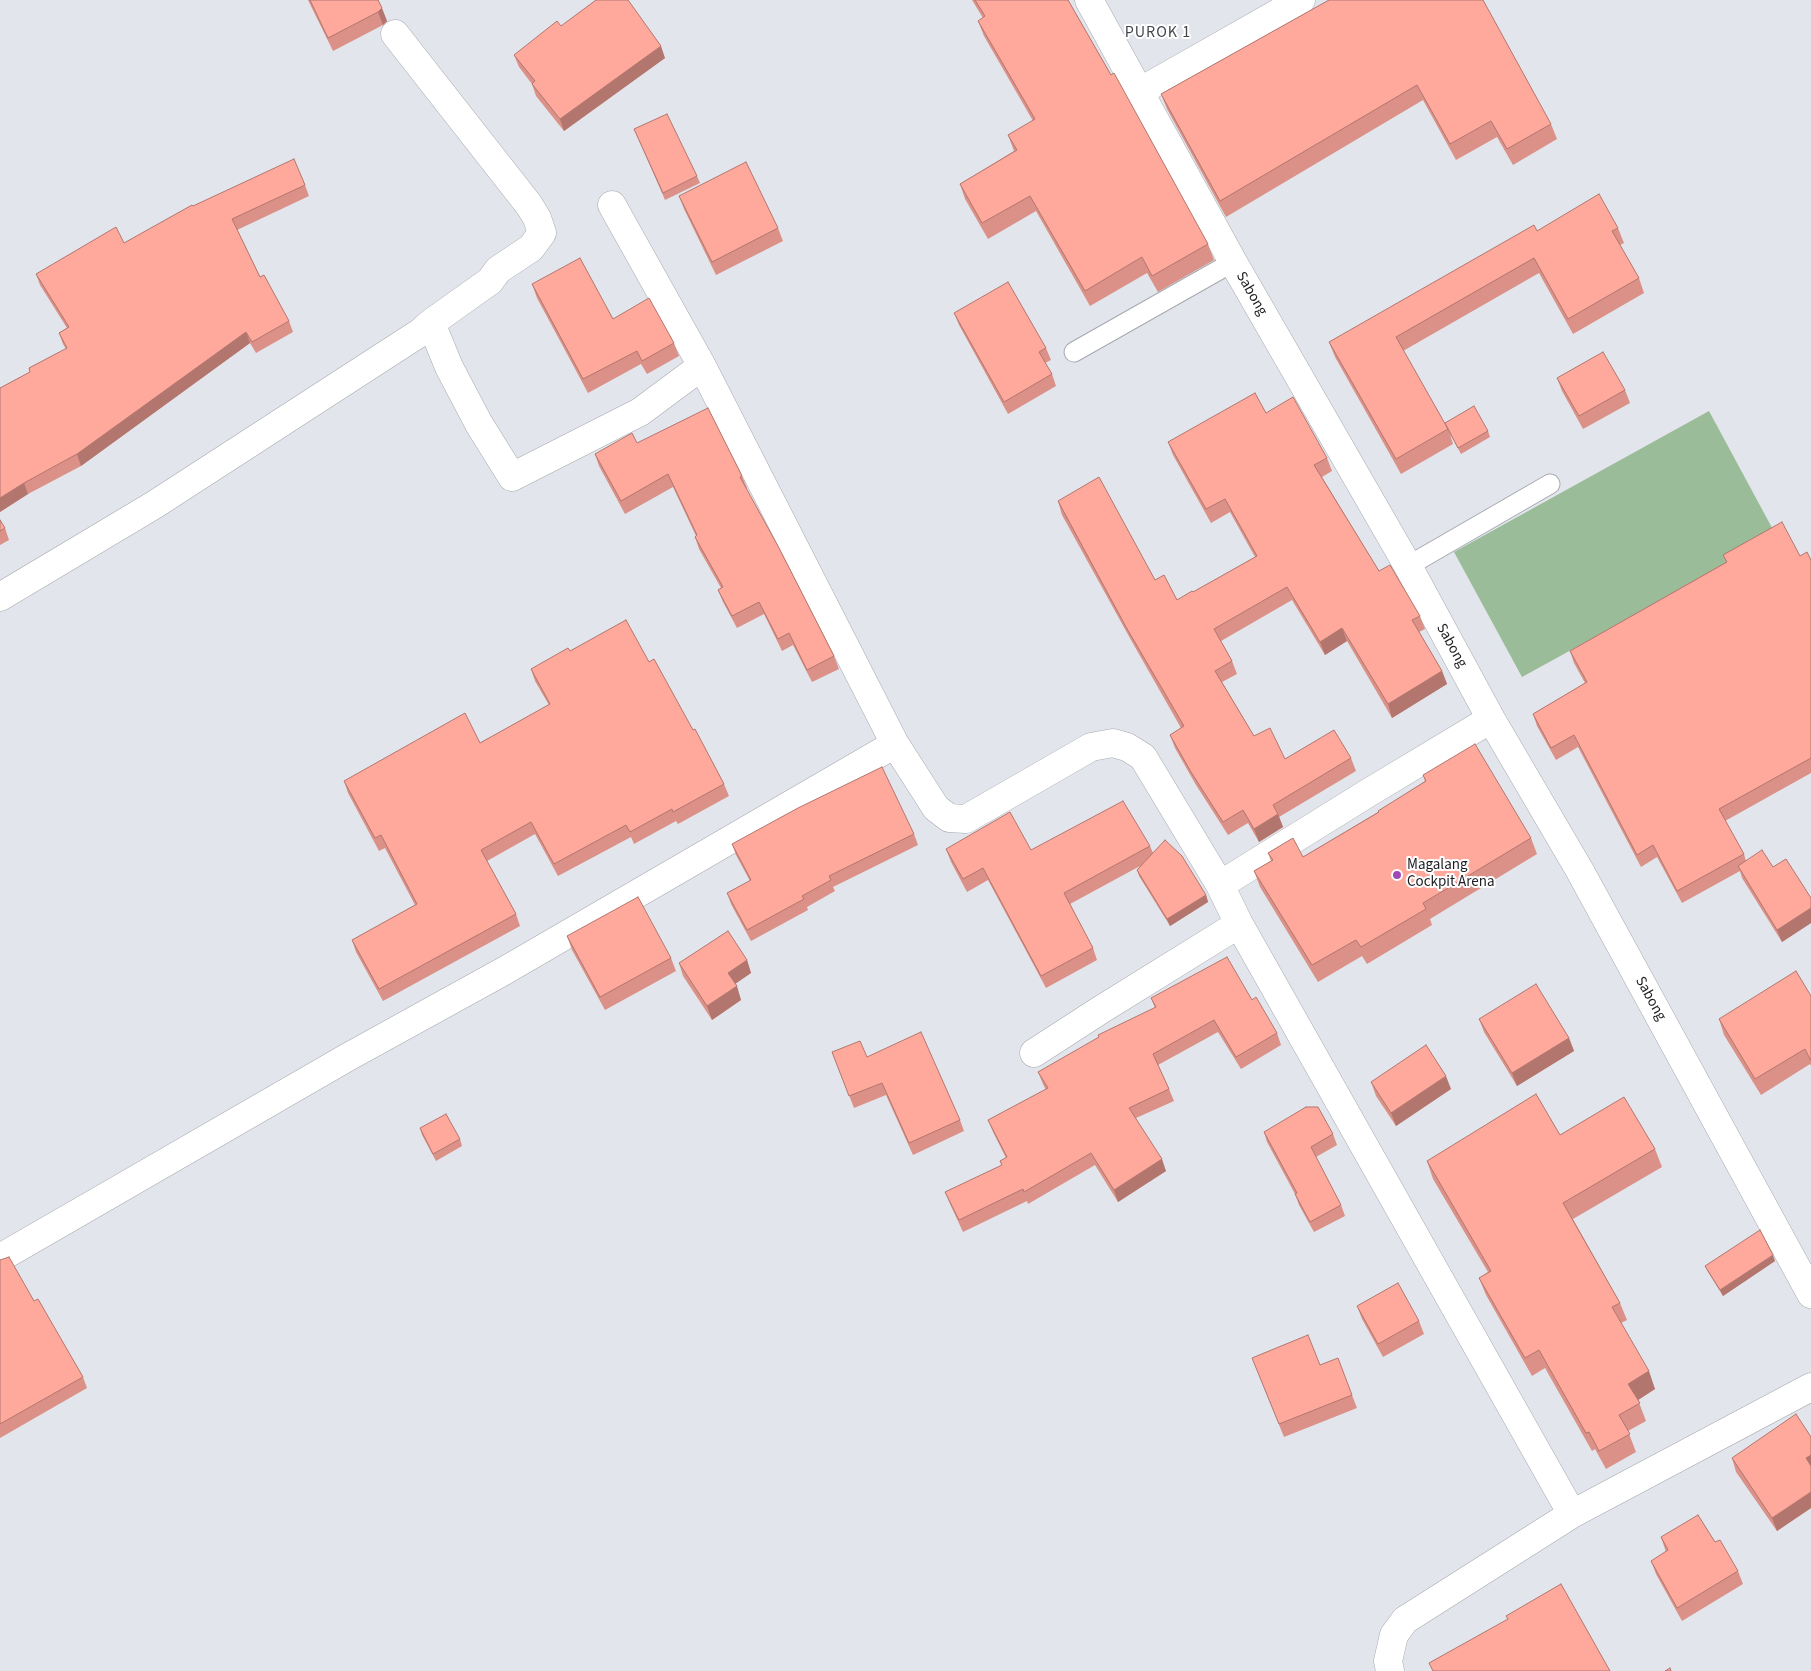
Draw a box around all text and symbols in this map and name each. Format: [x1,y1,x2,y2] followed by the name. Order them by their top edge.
[1124,23,1192,43] district label: PUROK 1
[1231,269,1271,319] street label: Sabong
[1432,621,1470,671] street label: Sabong
[1407,857,1494,892] place label: Magalang Cockpit Arena
[1391,869,1403,881] marker: Magalang Cockpit Arena
[1631,974,1669,1024] street label: Sabong

